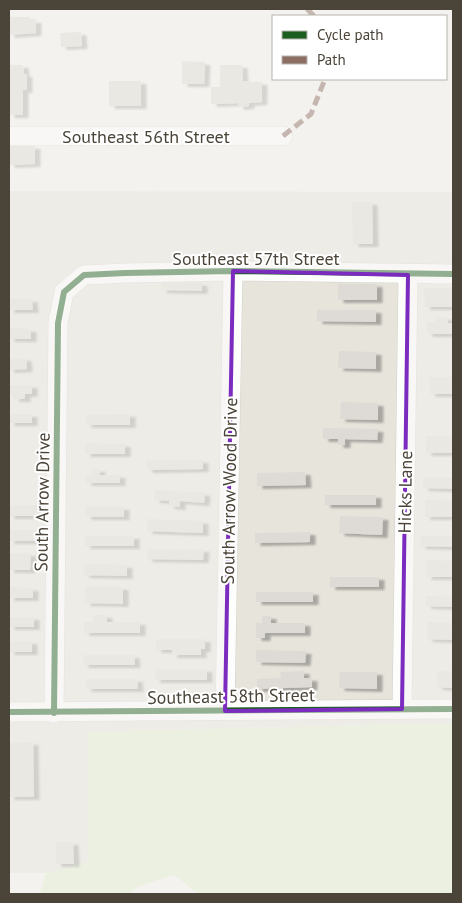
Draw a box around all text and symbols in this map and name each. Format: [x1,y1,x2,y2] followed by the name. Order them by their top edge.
[272,15,447,80] legend
[317,25,383,44] text: Cycle path
[317,50,346,69] text: Path
[62,125,230,148] street label: Southeast 56th Street
[172,247,340,270] street label: Southeast 57th Street
[216,397,242,585] street label: South Arrow Wood Drive
[29,432,55,572] street label: South Arrow Drive
[393,450,417,534] street label: Hicks Lane
[147,683,315,709] street label: Southeast 58th Street

